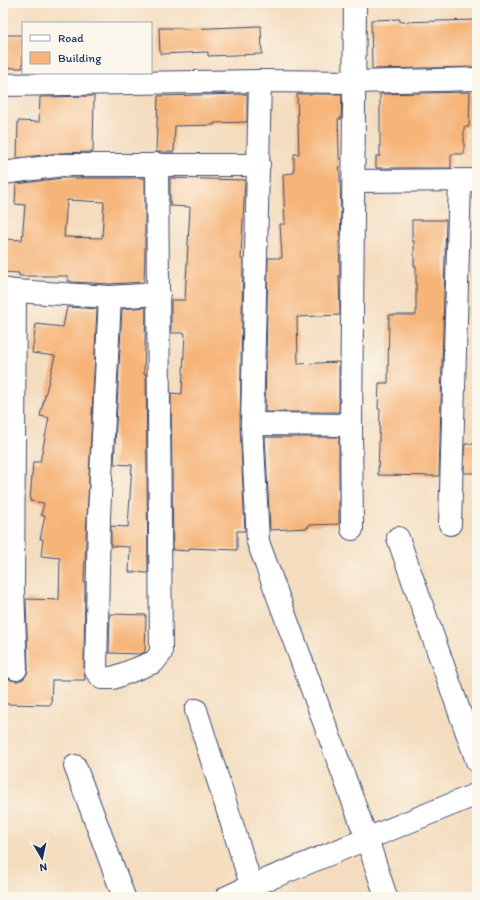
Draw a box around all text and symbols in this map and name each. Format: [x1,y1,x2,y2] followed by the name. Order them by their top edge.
[22,22,152,74] legend
[58,31,84,45] text: Road
[58,51,102,65] text: Building
[22,838,62,878] north arrow
[39,860,48,874] text: N

